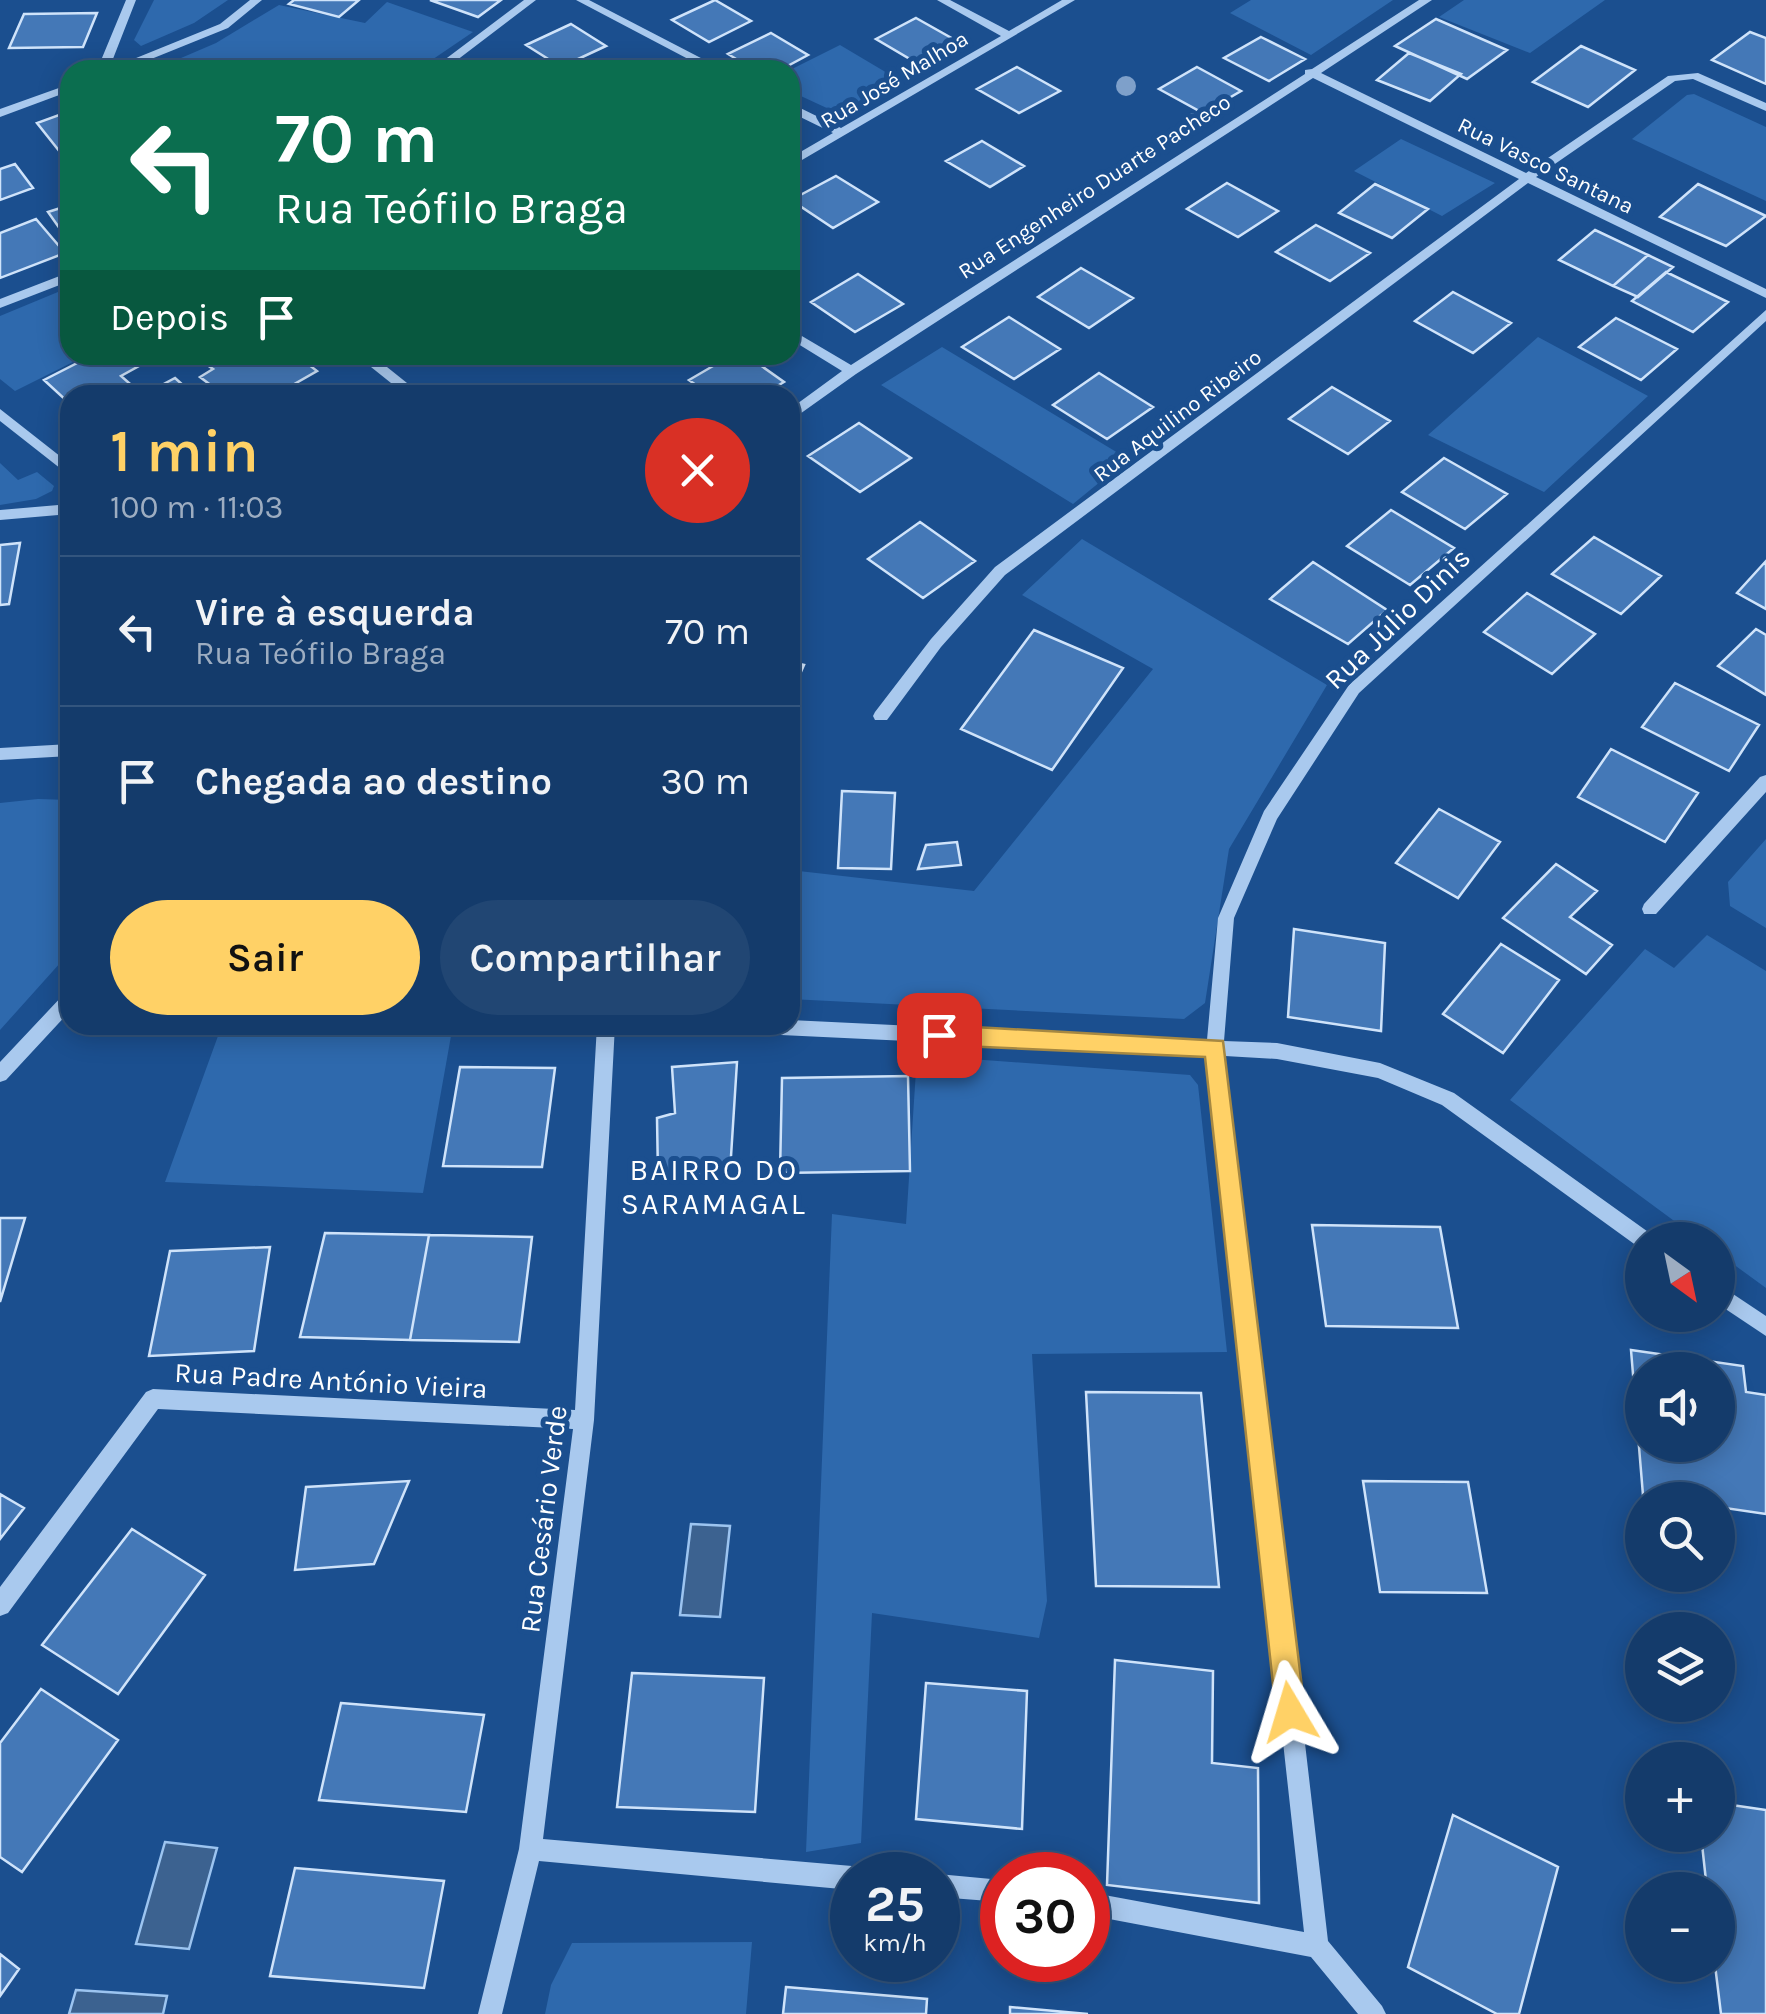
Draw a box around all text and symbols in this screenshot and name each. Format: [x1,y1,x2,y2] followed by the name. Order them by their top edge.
[816,26,973,134] street label: Rua José Malhoa
[954,89,1236,285] street label: Rua Engenheiro Duarte Pacheco
[275,98,438,180] text: 70 m
[110,100,240,230] icon: left
[1453,112,1638,220] street label: Rua Vasco Santana
[275,182,628,234] text: Rua Teófilo Braga
[249,290,304,345] icon: arrive
[110,295,229,340] text: Depois
[1088,344,1267,487] street label: Rua Aquilino Ribeiro
[110,416,259,486] text: 1 min
[645,418,750,523] button: close
[110,489,283,526] text: 100 m · 11:03
[1318,541,1477,696] street label: Rua Júlio Dinis
[195,590,475,635] text: Vire à esquerda
[110,604,165,659] icon: left
[665,609,750,654] text: 70 m
[195,635,446,672] text: Rua Teófilo Braga
[110,754,165,809] icon: arrive
[195,759,552,804] text: Chegada ao destino
[660,759,750,804] text: 30 m
[110,900,420,1015] button: Sair
[440,900,750,1015] button: Compartilhar
[897,993,982,1078] pin
[912,1008,967,1063] icon: arrive
[621,1152,807,1222] district label: BAIRRO DO SARAMAGAL
[1625,1222,1735,1332] north arrow
[1625,1222,1735,1982] map controls
[1625,1352,1735,1462] button: sound
[174,1356,488,1405] street label: Rua Padre António Vieira
[513,1404,574,1635] street label: Rua Cesário Verde
[1625,1482,1735,1592] button: search
[1625,1612,1735,1722] button: layers
[1238,1660,1342,1764] position arrow
[1625,1742,1735,1852] button: +
[980,1852,1110,1982] speed limit sign: 30
[1625,1872,1735,1982] button: −
[865,1875,925,1934] text: 25
[863,1928,927,1957] text: km/h

